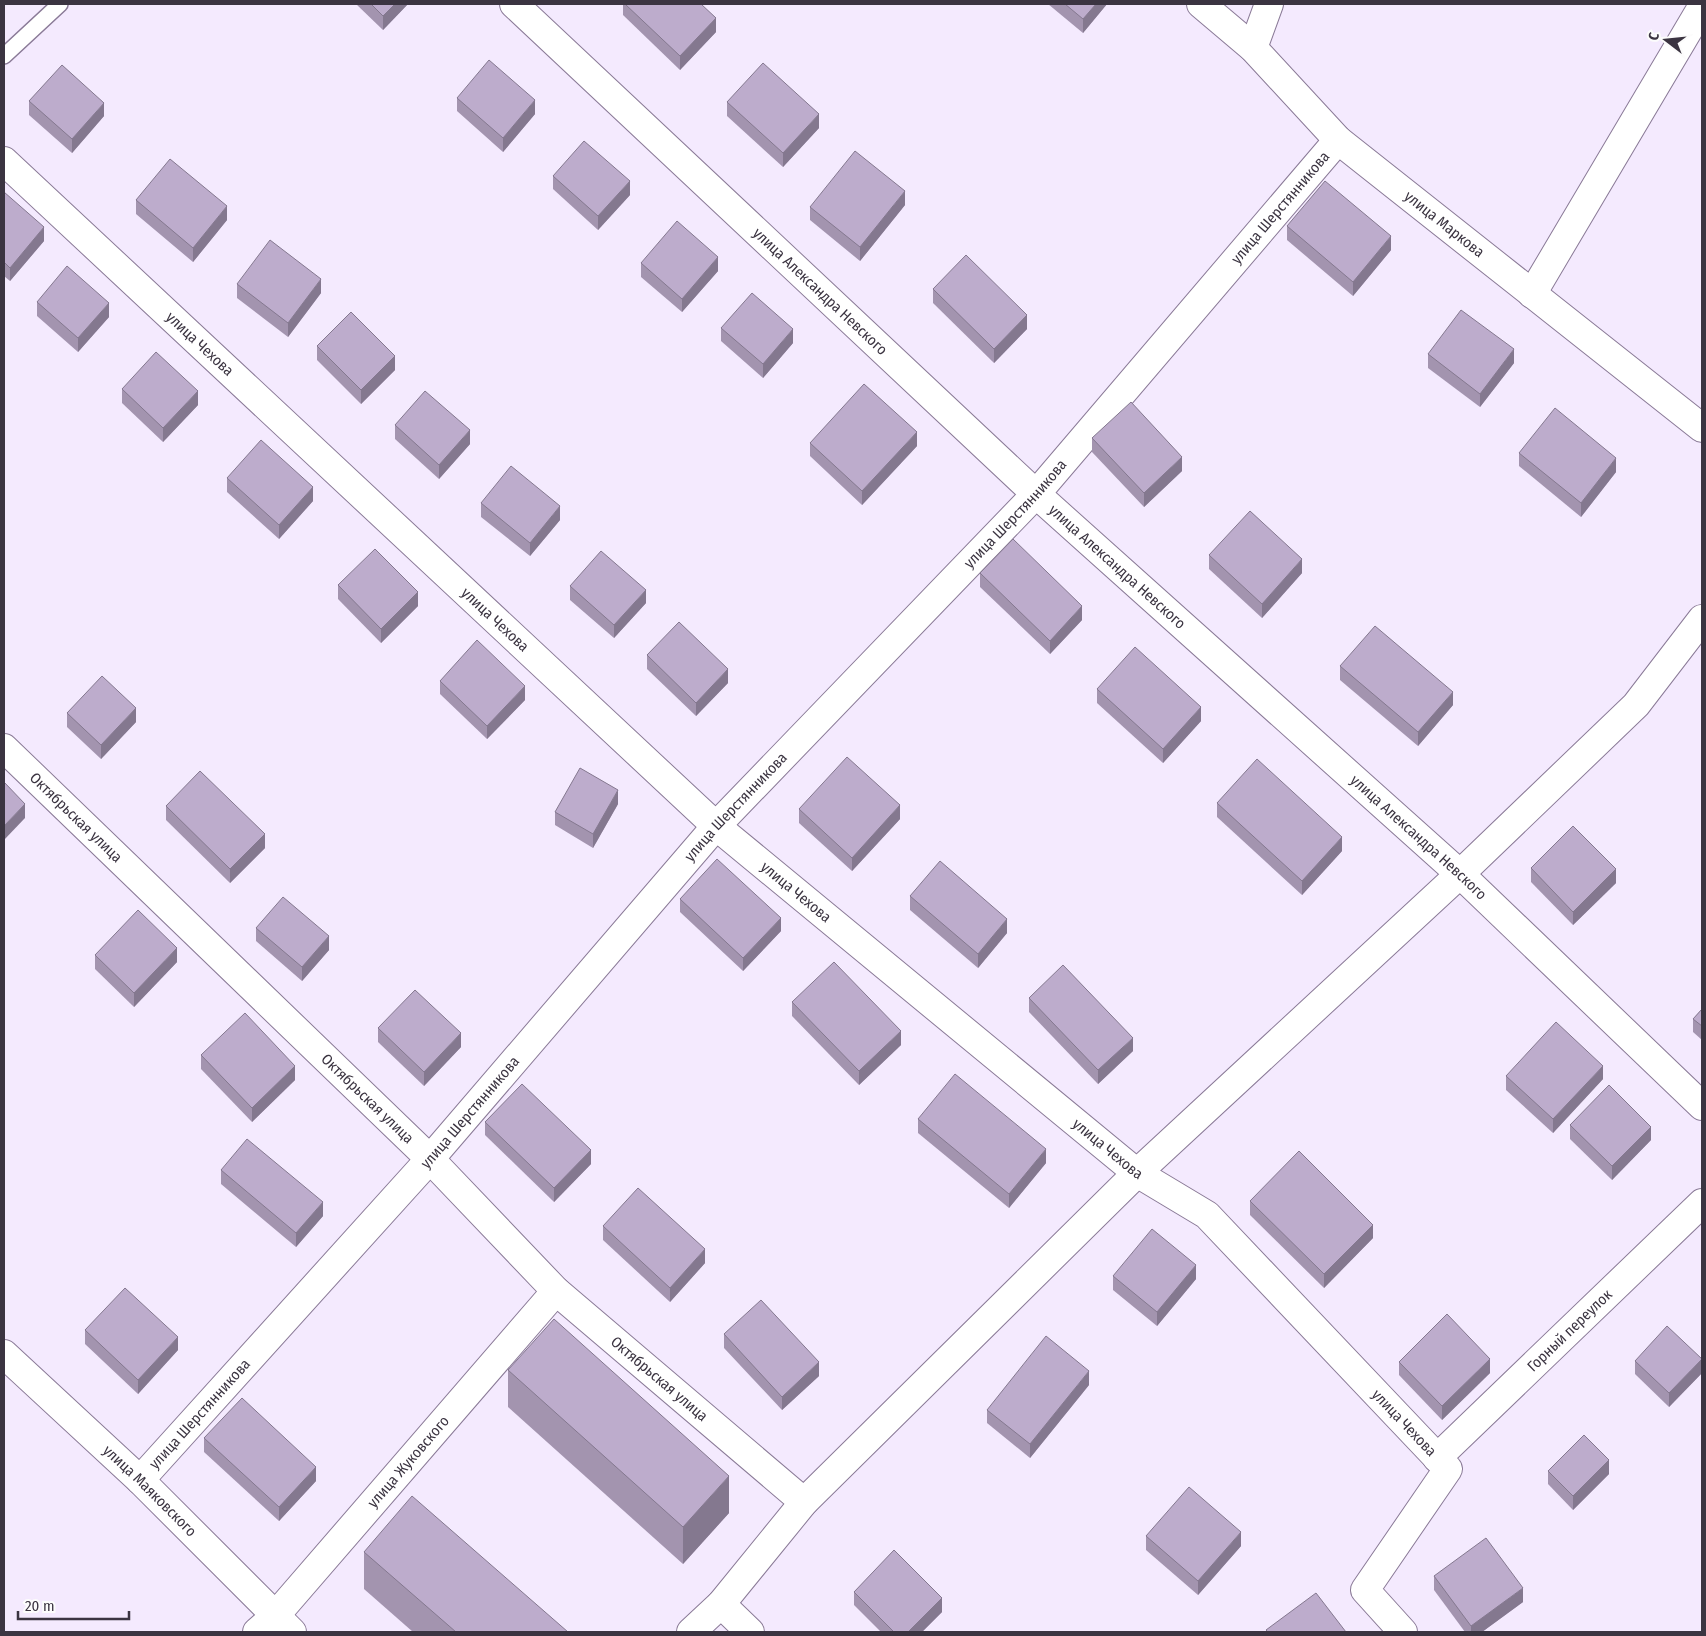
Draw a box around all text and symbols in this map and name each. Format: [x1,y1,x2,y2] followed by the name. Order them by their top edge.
[1641,15,1691,65] north arrow
[1645,30,1663,42] text: С
[1227,148,1333,268] street label: улица Шерстянникова
[1401,187,1488,261] street label: улица Маркова
[749,224,891,359] street label: улица Александра Невского
[162,308,237,380] street label: улица Чехова
[960,456,1070,572] street label: улица Шерстянникова
[1045,501,1189,633] street label: улица Александра Невского
[458,584,533,656] street label: улица Чехова
[681,749,791,865] street label: улица Шерстянникова
[26,769,126,866] street label: Октябрьская улица
[1347,771,1490,904] street label: улица Александра Невского
[757,858,835,926] street label: улица Чехова
[317,1050,417,1147] street label: Октябрьская улица
[417,1053,523,1172] street label: улица Шерстянникова
[1069,1115,1146,1183] street label: улица Чехова
[1523,1286,1616,1375] street label: Горный переулок
[607,1333,711,1425] street label: Октябрьская улица
[145,1355,254,1473] street label: улица Шерстянникова
[1368,1386,1440,1460] street label: улица Чехова
[364,1412,453,1511] street label: улица Жуковского
[99,1441,200,1540] street label: улица Маяковского
[18,1588,129,1620] scale bar
[25,1597,55,1615] text: 20 m

